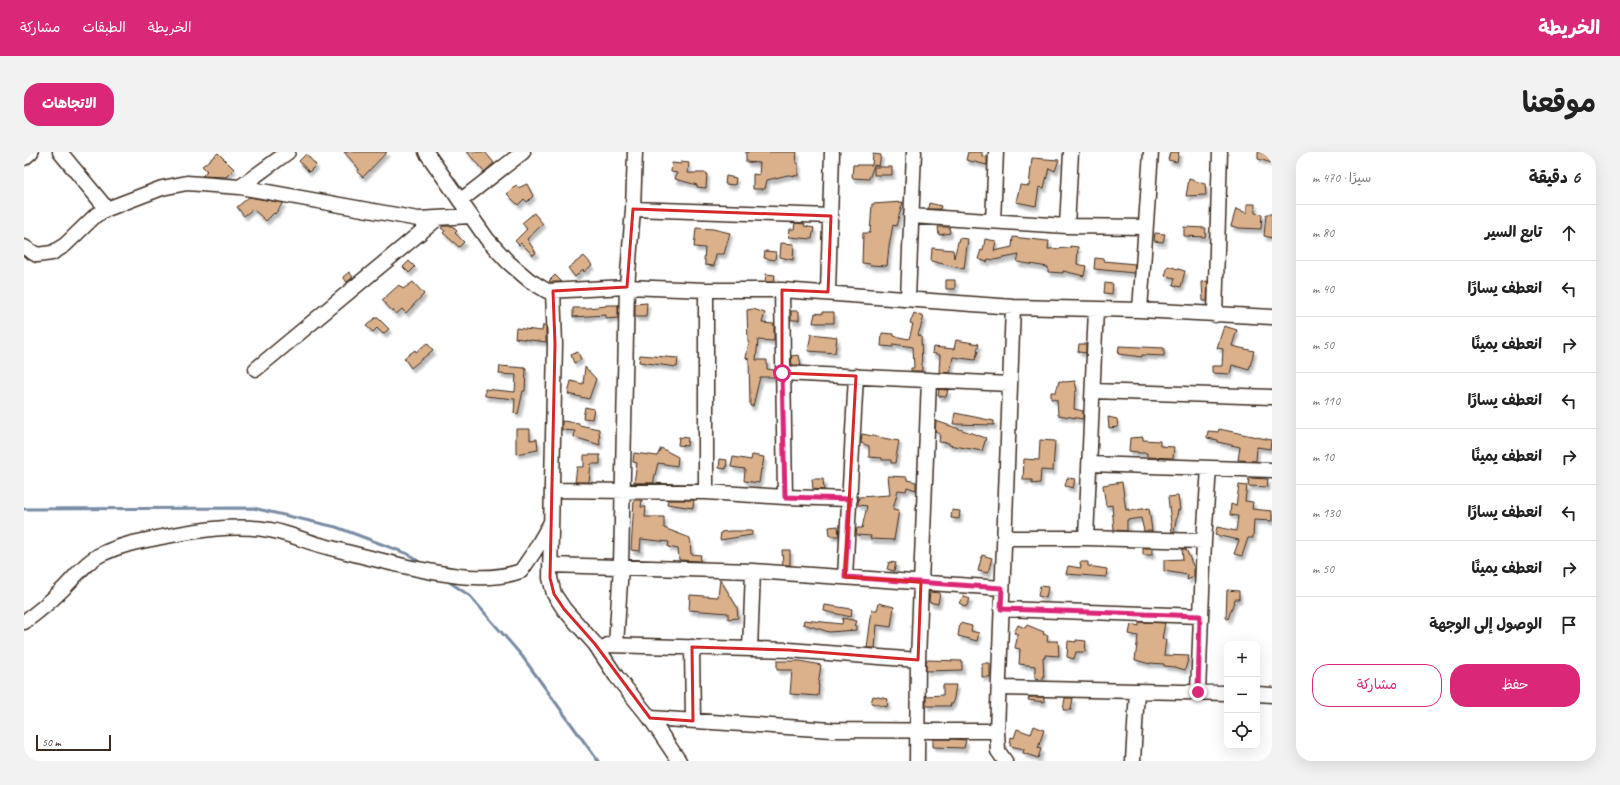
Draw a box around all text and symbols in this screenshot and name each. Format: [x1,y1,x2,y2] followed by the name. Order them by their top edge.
[1538,16,1600,40] text: الخريطة
[20,19,60,36] text: مشاركة
[82,19,126,36] text: الطبقات
[148,19,191,36] text: الخريطة
[24,83,114,126] button: الاتجاهات
[1522,85,1596,120] text: موقعنا
[1529,167,1580,188] text: 6 دقيقة
[1312,170,1371,186] text: سيرًا · 470 m
[1558,222,1580,244] icon: ahead
[1485,223,1542,242] text: تابع السير
[1312,225,1334,241] text: 80 m
[1558,278,1580,300] icon: left
[1467,279,1542,298] text: انعطف يسارًا
[1312,281,1334,297] text: 40 m
[1558,334,1580,356] icon: right
[1471,335,1542,354] text: انعطف يمينًا
[1312,337,1334,353] text: 50 m
[773,364,791,382] route start
[1558,390,1580,412] icon: left
[1467,391,1542,410] text: انعطف يسارًا
[1312,393,1340,409] text: 110 m
[1558,446,1580,468] icon: right
[1471,447,1542,466] text: انعطف يمينًا
[1312,449,1334,465] text: 10 m
[1558,502,1580,524] icon: left
[1467,503,1542,522] text: انعطف يسارًا
[1312,505,1340,521] text: 130 m
[1558,558,1580,580] icon: right
[1471,559,1542,578] text: انعطف يمينًا
[1312,561,1334,577] text: 50 m
[1558,614,1580,636] icon: arrive
[1429,615,1542,634] text: الوصول إلى الوجهة
[1224,641,1260,749] map controls
[1224,641,1260,677] button: +
[1312,664,1442,707] button: مشاركة
[1450,664,1580,707] button: حفظ
[1224,677,1260,713] button: −
[1189,683,1207,701] route end
[1224,713,1260,749] button: locate
[36,733,111,752] scale bar
[42,735,61,749] text: 50 m

